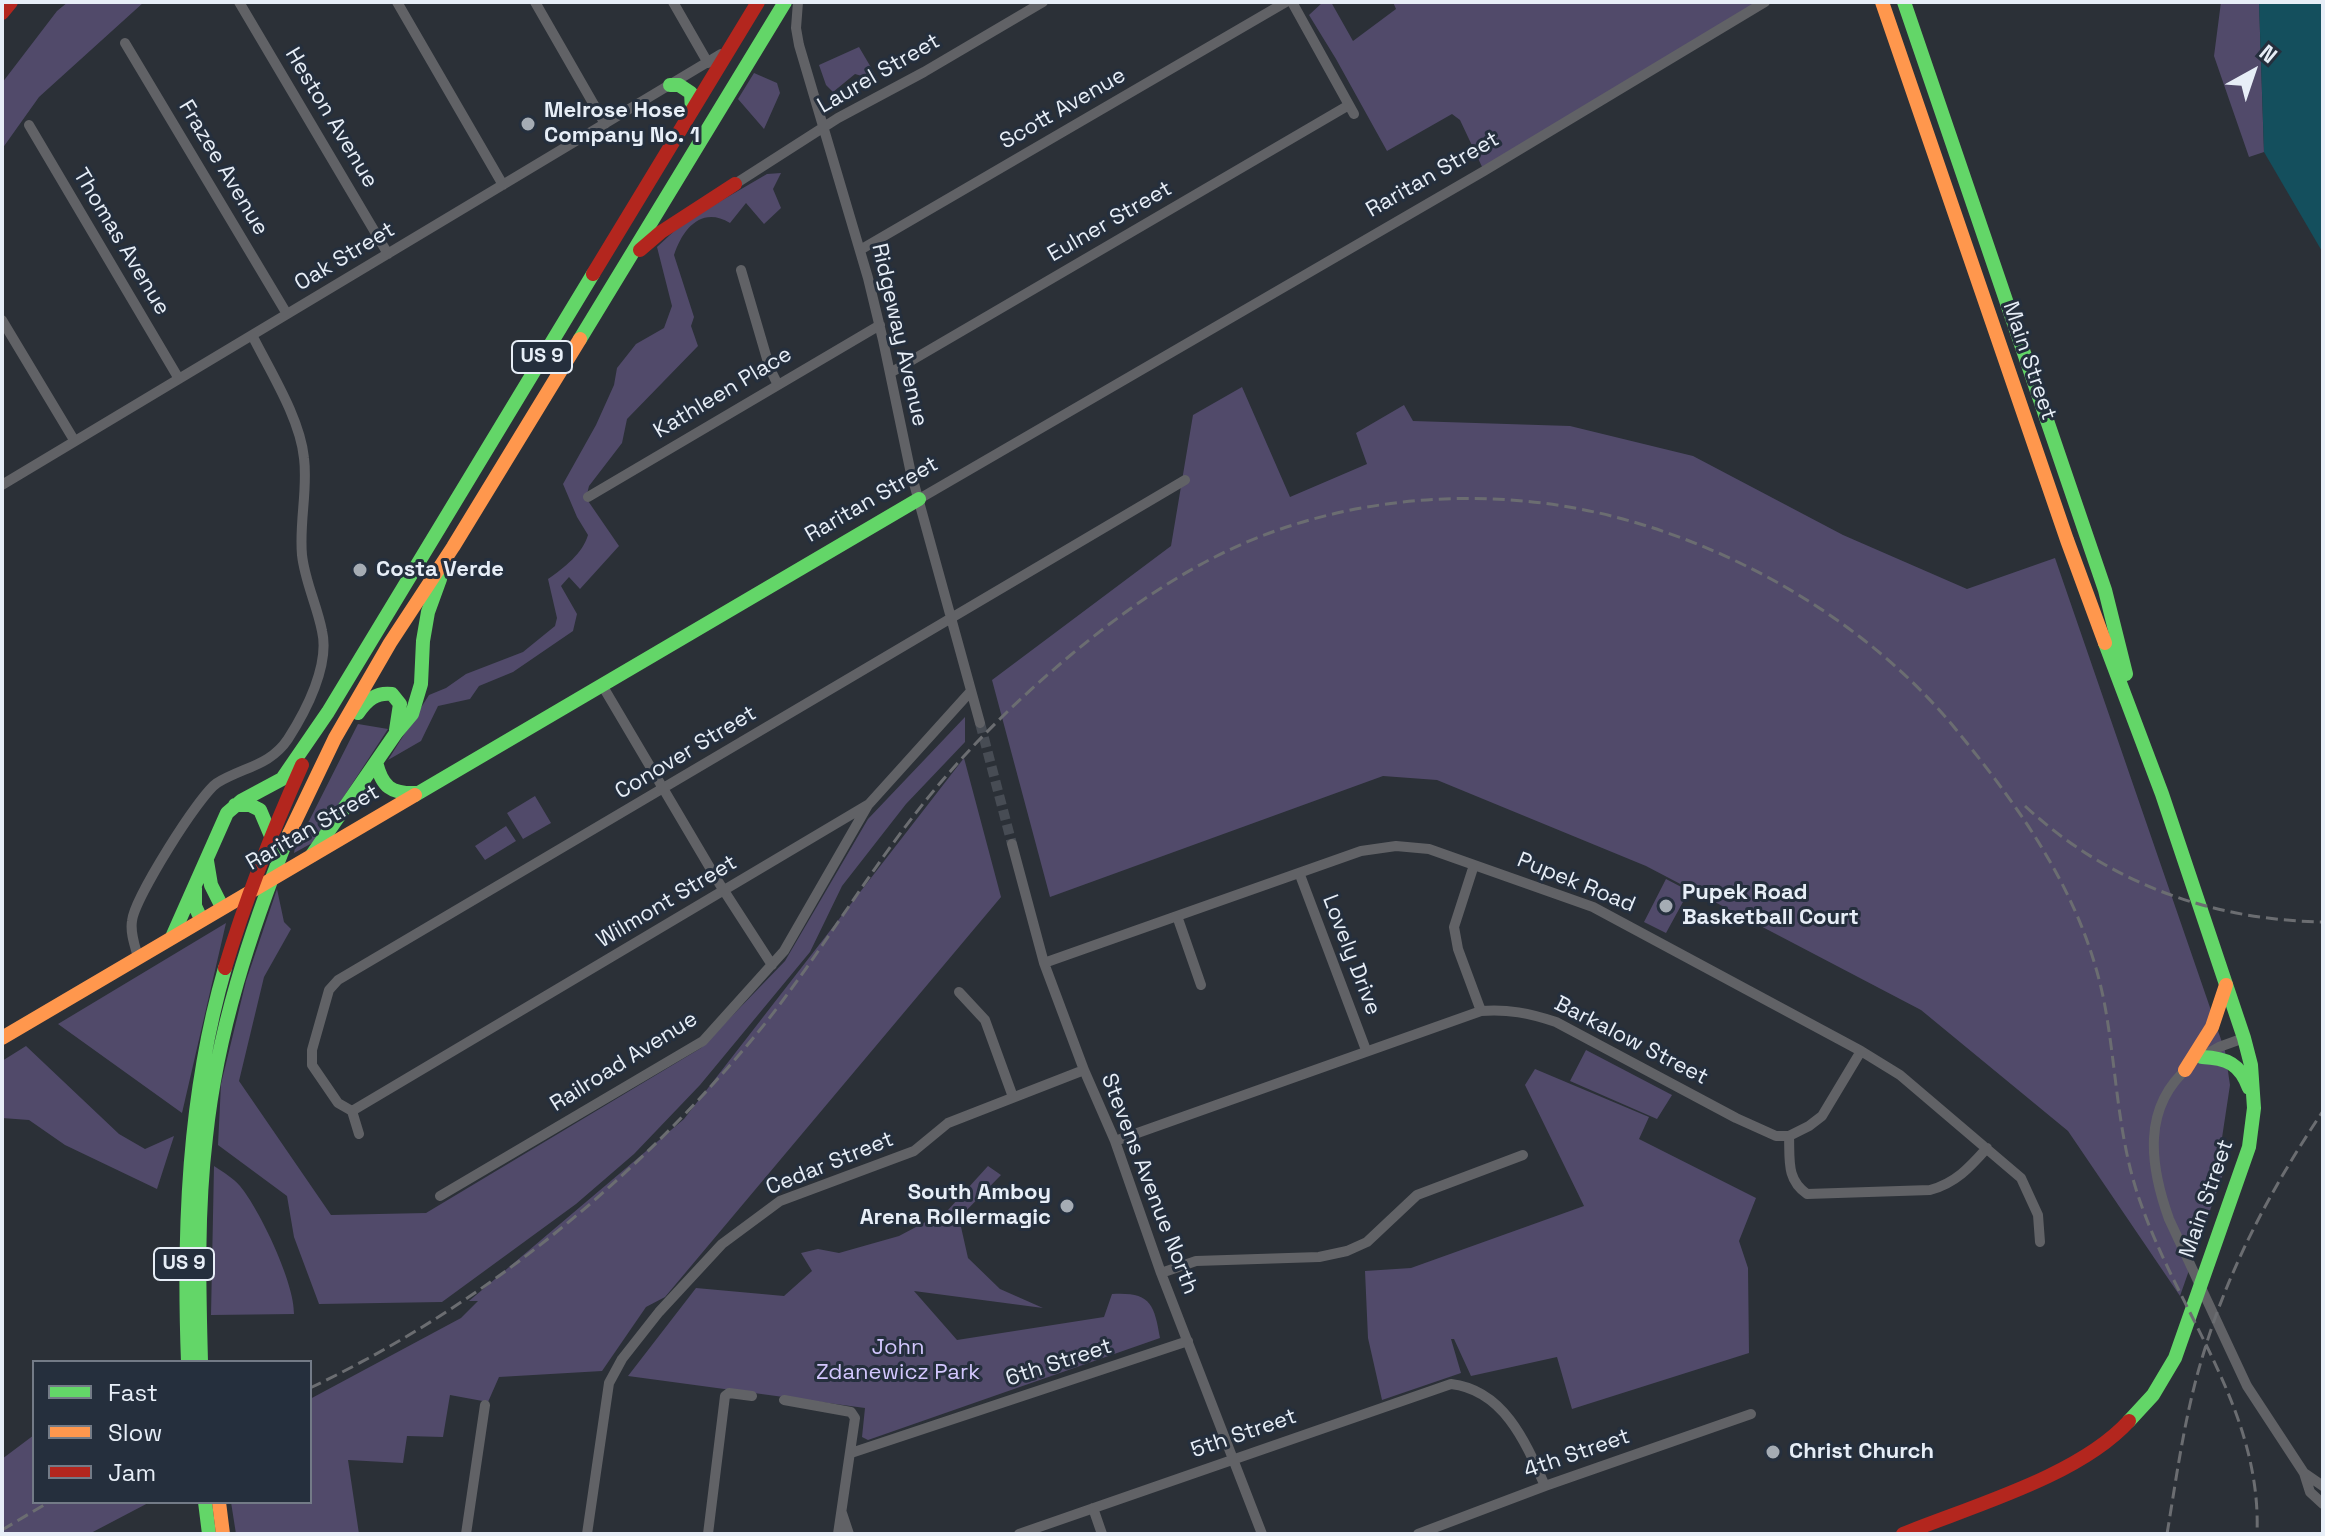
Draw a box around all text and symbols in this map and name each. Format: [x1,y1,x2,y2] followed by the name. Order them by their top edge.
[813,28,945,120] street label: Laurel Street
[2213,32,2293,112] north arrow
[2254,38,2283,69] text: N
[279,43,383,193] street label: Heston Avenue
[995,62,1131,156] street label: Scott Avenue
[172,96,274,240] street label: Frazee Avenue
[544,98,700,150] place label: Melrose Hose Company No. 1
[519,115,537,133] marker: Melrose Hose Company No. 1
[1362,126,1504,224] street label: Raritan Street
[67,164,175,320] street label: Thomas Avenue
[1043,176,1177,268] street label: Eulner Street
[290,217,400,297] street label: Oak Street
[865,241,933,429] street label: Ridgeway Avenue
[1996,298,2062,424] street label: Main Street
[512,341,572,373] road number: US 9
[649,341,797,445] street label: Kathleen Place
[801,451,943,549] street label: Raritan Street
[376,557,504,583] place label: Costa Verde
[351,561,369,579] marker: Costa Verde
[611,700,761,806] street label: Conover Street
[242,779,384,877] street label: Raritan Street
[1513,847,1639,919] street label: Pupek Road
[592,850,742,954] street label: Wilmont Street
[1682,880,1859,932] place label: Pupek Road Basketball Court
[1316,891,1386,1019] street label: Lovely Drive
[1657,897,1675,915] marker: Pupek Road Basketball Court
[1550,991,1712,1091] street label: Barkalow Street
[545,1006,703,1118] street label: Railroad Avenue
[1095,1070,1203,1298] street label: Stevens Avenue North
[762,1126,898,1202] street label: Cedar Street
[2174,1136,2240,1262] street label: Main Street
[860,1180,1051,1232] place label: South Amboy Arena Rollermagic
[1058,1197,1076,1215] marker: South Amboy Arena Rollermagic
[154,1248,214,1280] road number: US 9
[1003,1333,1115,1393] street label: 6th Street
[816,1335,980,1386] park label: John Zdanewicz Park
[32,1360,312,1504] legend
[108,1377,158,1408] text: Fast
[1188,1404,1300,1464] street label: 5th Street
[108,1417,162,1448] text: Slow
[1521,1424,1633,1484] street label: 4th Street
[1789,1439,1934,1465] place label: Christ Church
[1764,1443,1782,1461] marker: Christ Church
[108,1457,156,1488] text: Jam

